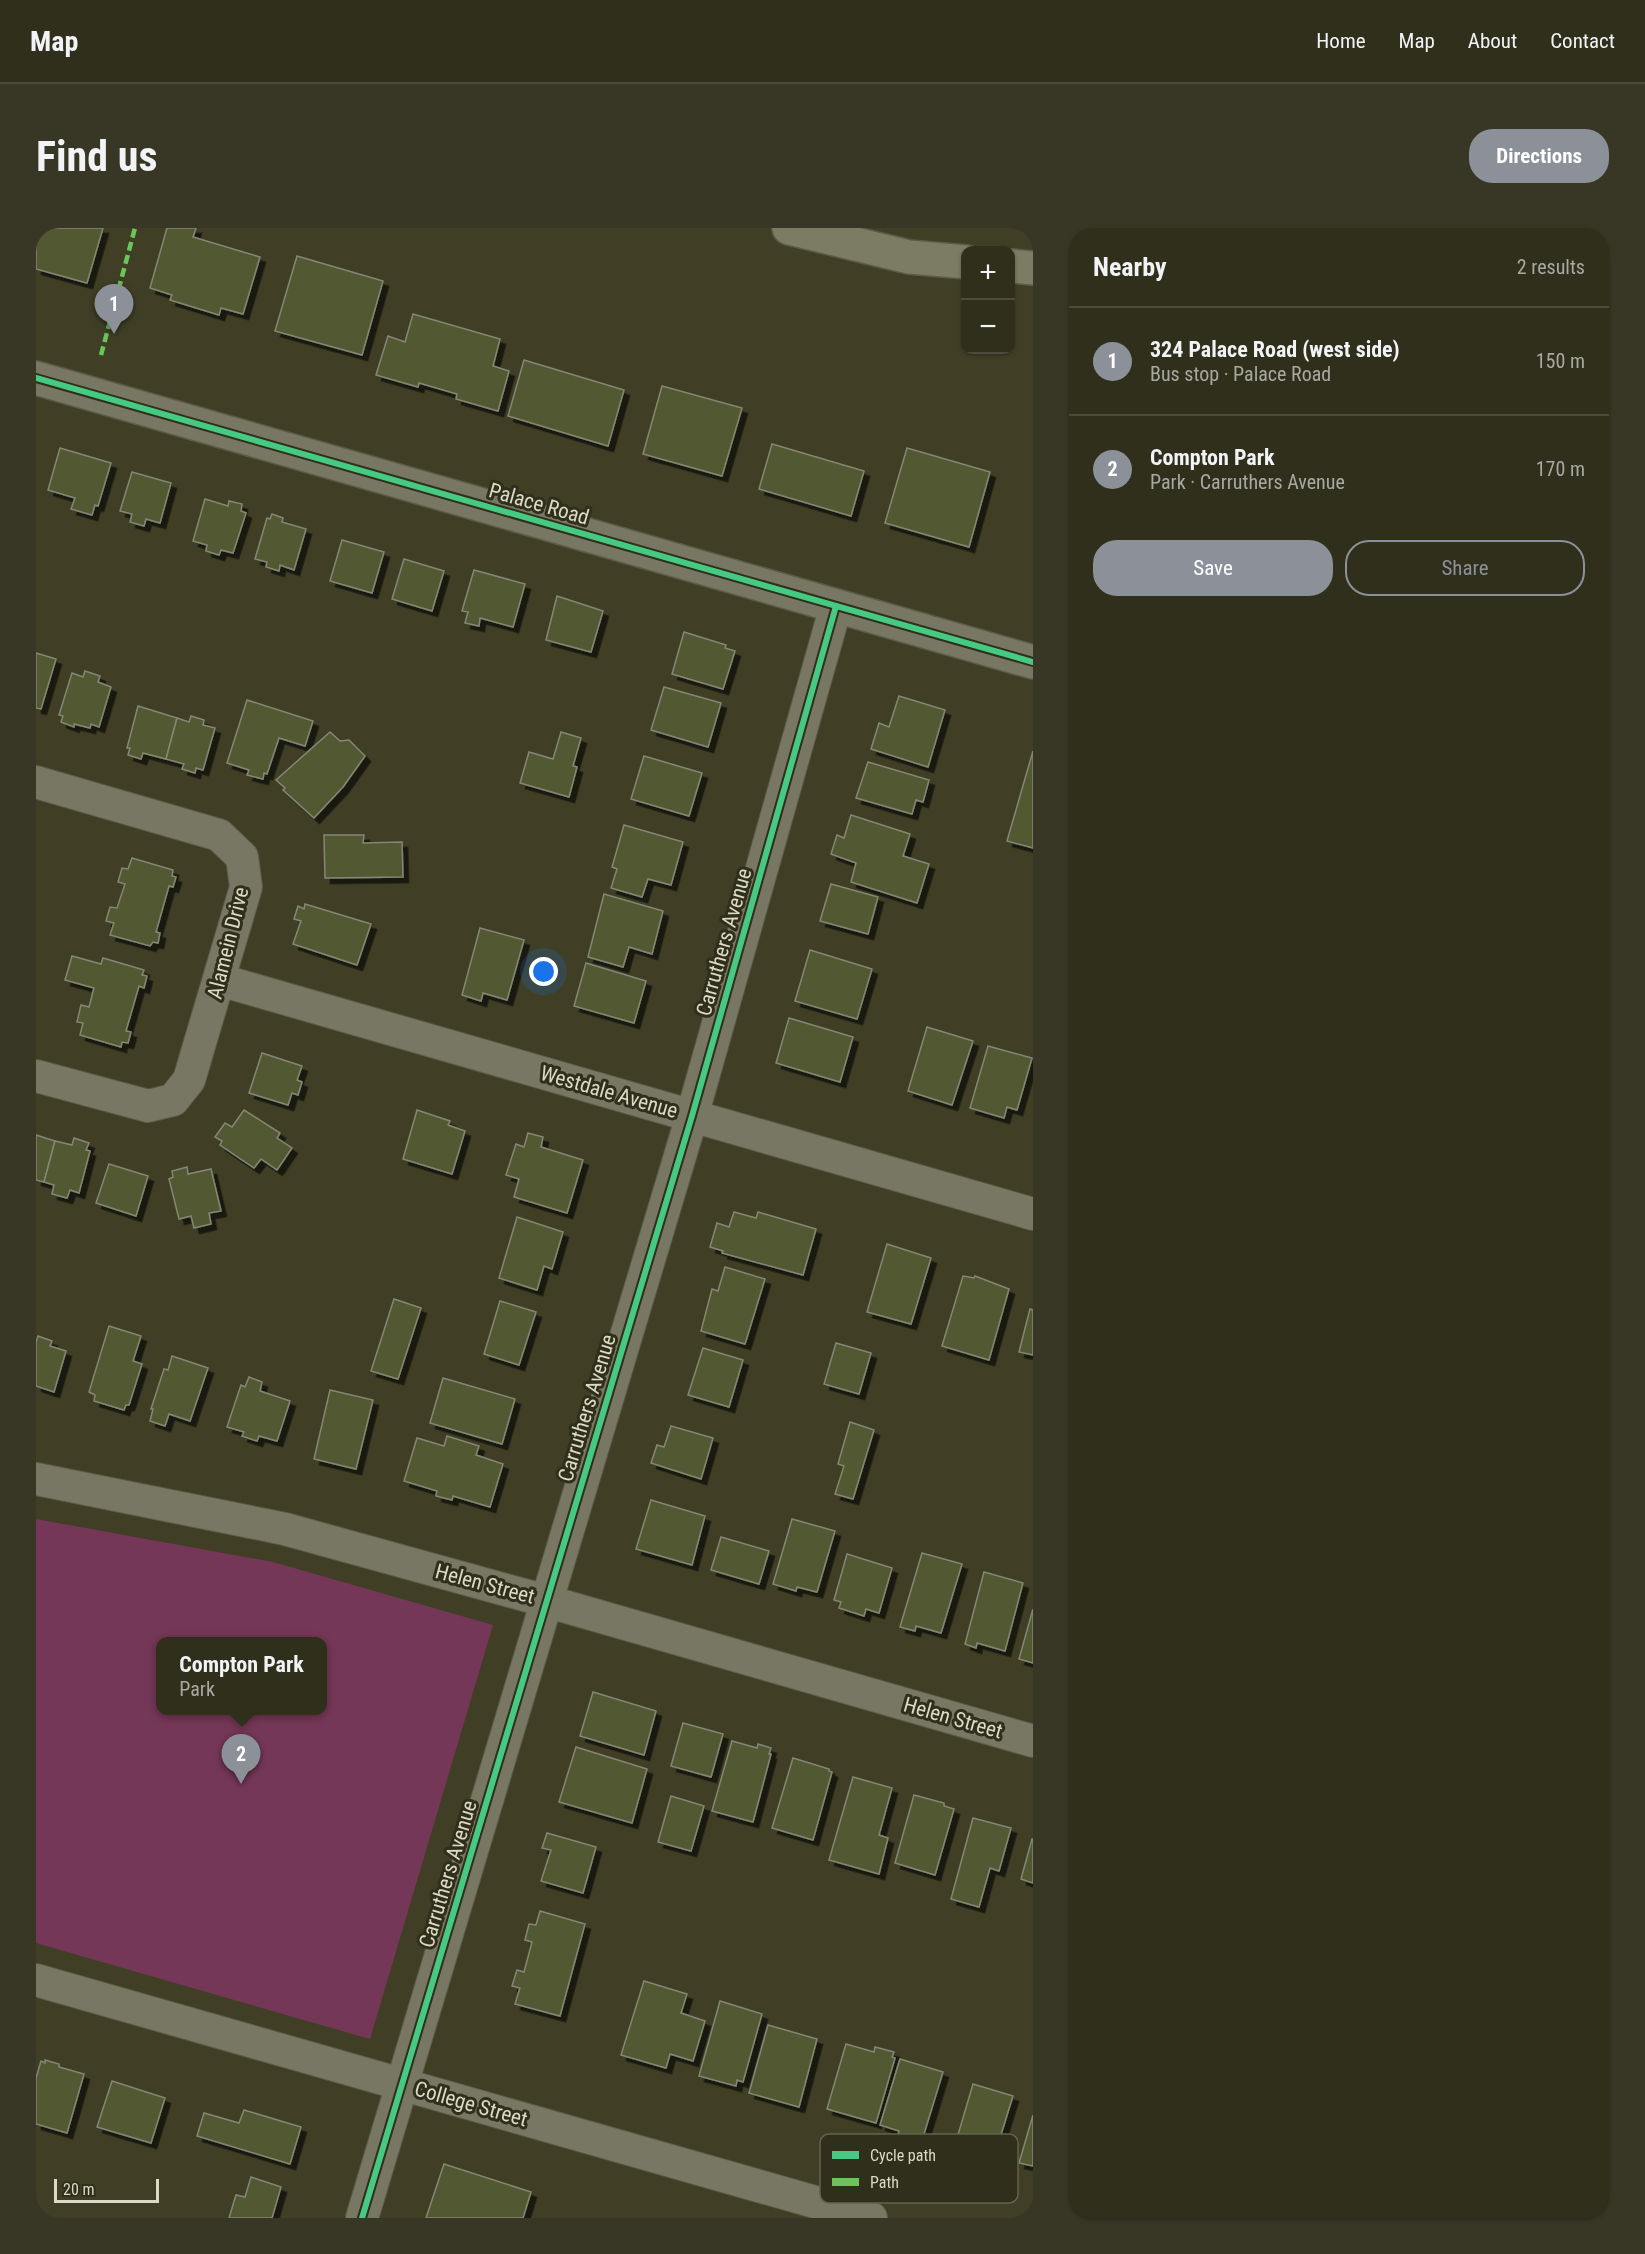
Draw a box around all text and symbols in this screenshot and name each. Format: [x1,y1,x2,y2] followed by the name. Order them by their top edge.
[30,25,78,58] text: Map
[1316,29,1366,53] text: Home
[1399,29,1435,53] text: Map
[1468,29,1517,53] text: About
[1550,29,1615,53] text: Contact
[1469,129,1609,183] button: Directions
[36,132,157,181] text: Find us
[961,246,1015,354] map controls
[961,246,1015,300] button: +
[1093,252,1167,282] text: Nearby
[1517,255,1585,279] text: 2 results
[94,285,134,334] pin: 1
[961,300,1015,354] button: −
[1150,337,1400,362] text: 324 Palace Road (west side)
[1107,349,1118,373] text: 1
[1536,349,1585,373] text: 150 m
[1150,362,1331,386] text: Bus stop · Palace Road
[1150,445,1275,470] text: Compton Park
[1107,457,1118,481] text: 2
[1536,457,1585,481] text: 170 m
[1150,470,1345,494] text: Park · Carruthers Avenue
[486,478,592,530] street label: Palace Road
[1093,540,1333,596] button: Save
[1345,540,1585,596] button: Share
[691,865,757,1019] street label: Carruthers Avenue
[203,884,254,1001] street label: Alamein Drive
[529,957,558,986] your location
[538,1061,681,1123] street label: Westdale Avenue
[553,1331,621,1484] street label: Carruthers Avenue
[433,1559,537,1609] street label: Helen Street
[156,1637,327,1715] popup
[179,1652,304,1677] text: Compton Park
[179,1677,215,1701] text: Park
[901,1692,1005,1744] street label: Helen Street
[222,1734,260,1784] pin: 2
[414,1797,482,1950] street label: Carruthers Avenue
[412,2076,530,2132] street label: College Street
[820,2134,1018,2203] legend
[870,2146,936,2165] text: Cycle path
[870,2173,899,2192] text: Path
[54,2176,159,2204] scale bar
[63,2180,95,2199] text: 20 m

